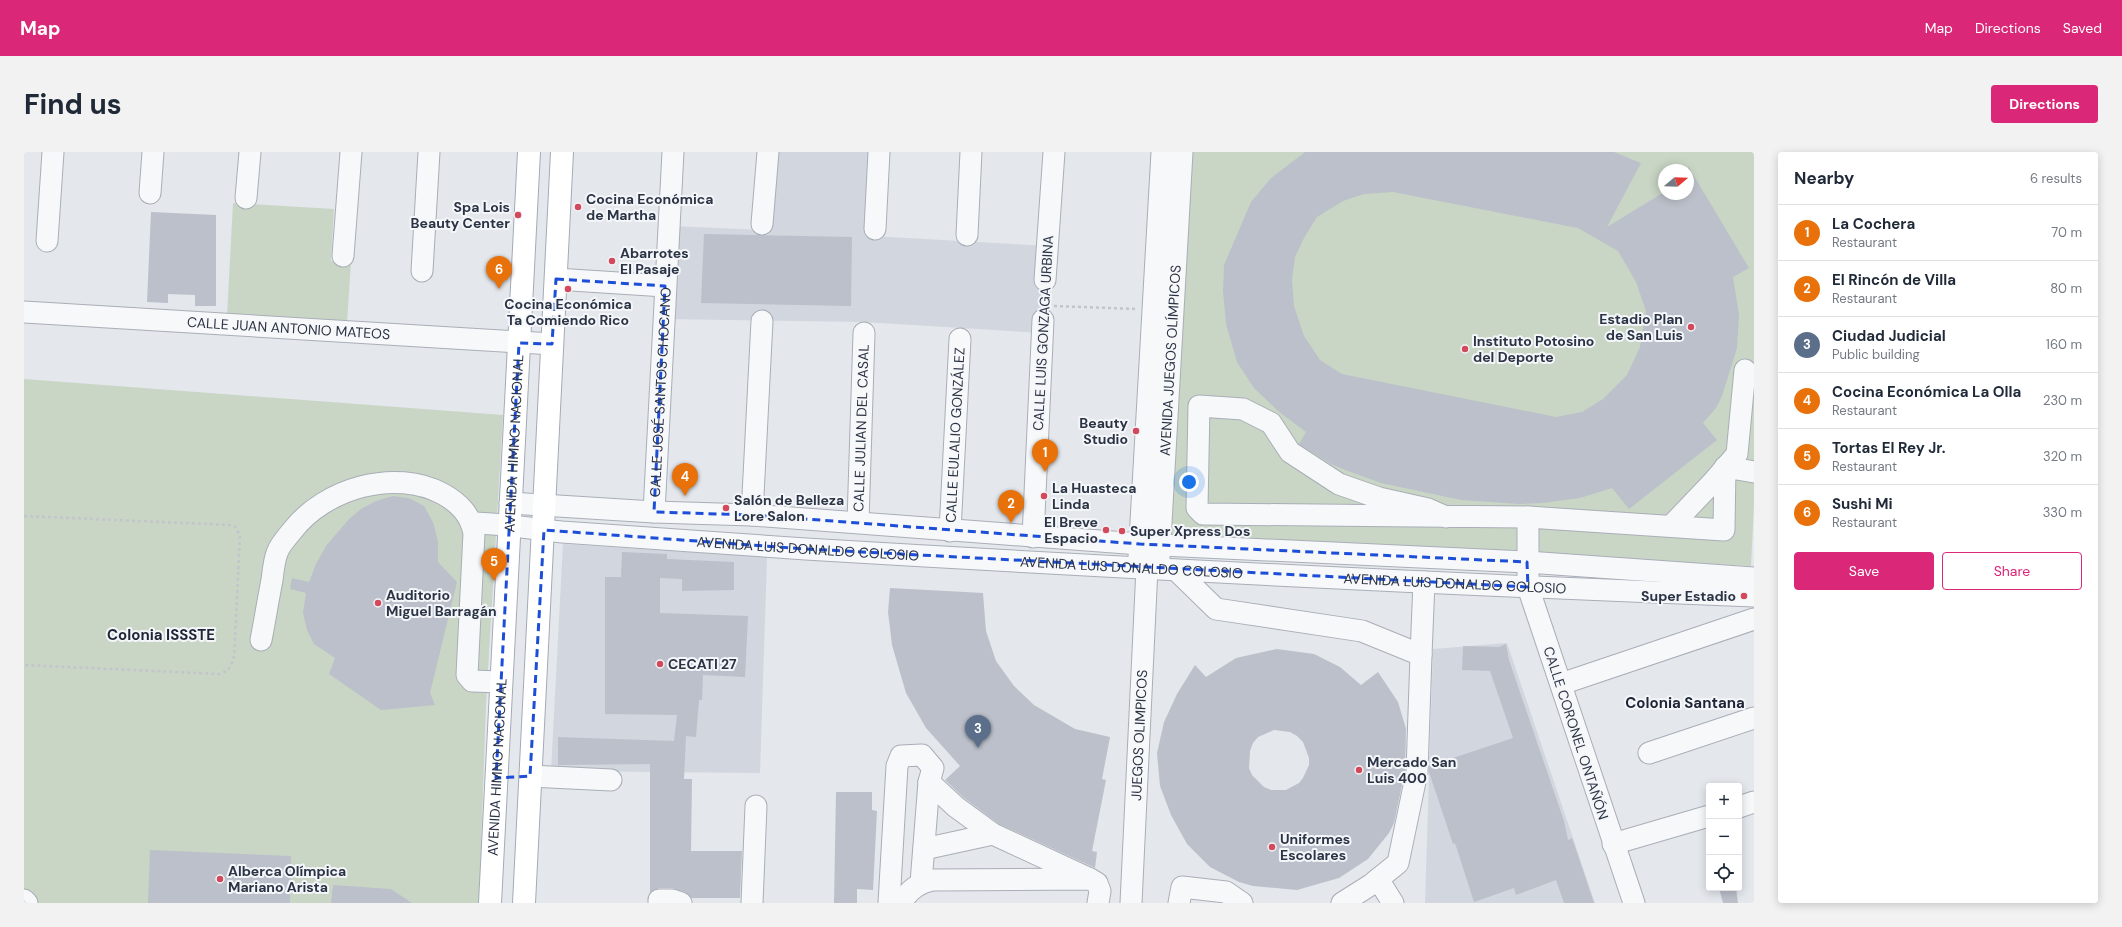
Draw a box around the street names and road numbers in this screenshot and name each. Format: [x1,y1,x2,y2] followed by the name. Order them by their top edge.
[1029,235,1057,431] street label: CALLE LUIS GONZAGA URBINA
[1156,264,1185,456] street label: AVENIDA JUEGOS OLÍMPICOS
[646,286,675,498] street label: CALLE JOSÉ SANTOS CHOCANO
[186,313,391,343] street label: CALLE JUAN ANTONIO MATEOS
[849,344,873,512] street label: CALLE JULIAN DEL CASAL
[941,347,969,523] street label: CALLE EULALIO GONZÁLEZ
[500,354,527,533] street label: AVENIDA HIMNO NACIONAL
[696,532,920,565] street label: AVENIDA LUIS DONALDO COLOSIO
[1020,552,1243,582] street label: AVENIDA LUIS DONALDO COLOSIO
[1343,569,1567,597] street label: AVENIDA LUIS DONALDO COLOSIO
[1539,644,1613,822] street label: CALLE CORONEL ONTAÑÓN
[1127,669,1151,801] street label: JUEGOS OLIMPICOS
[483,678,511,857] street label: AVENIDA HIMNO NACIONAL

